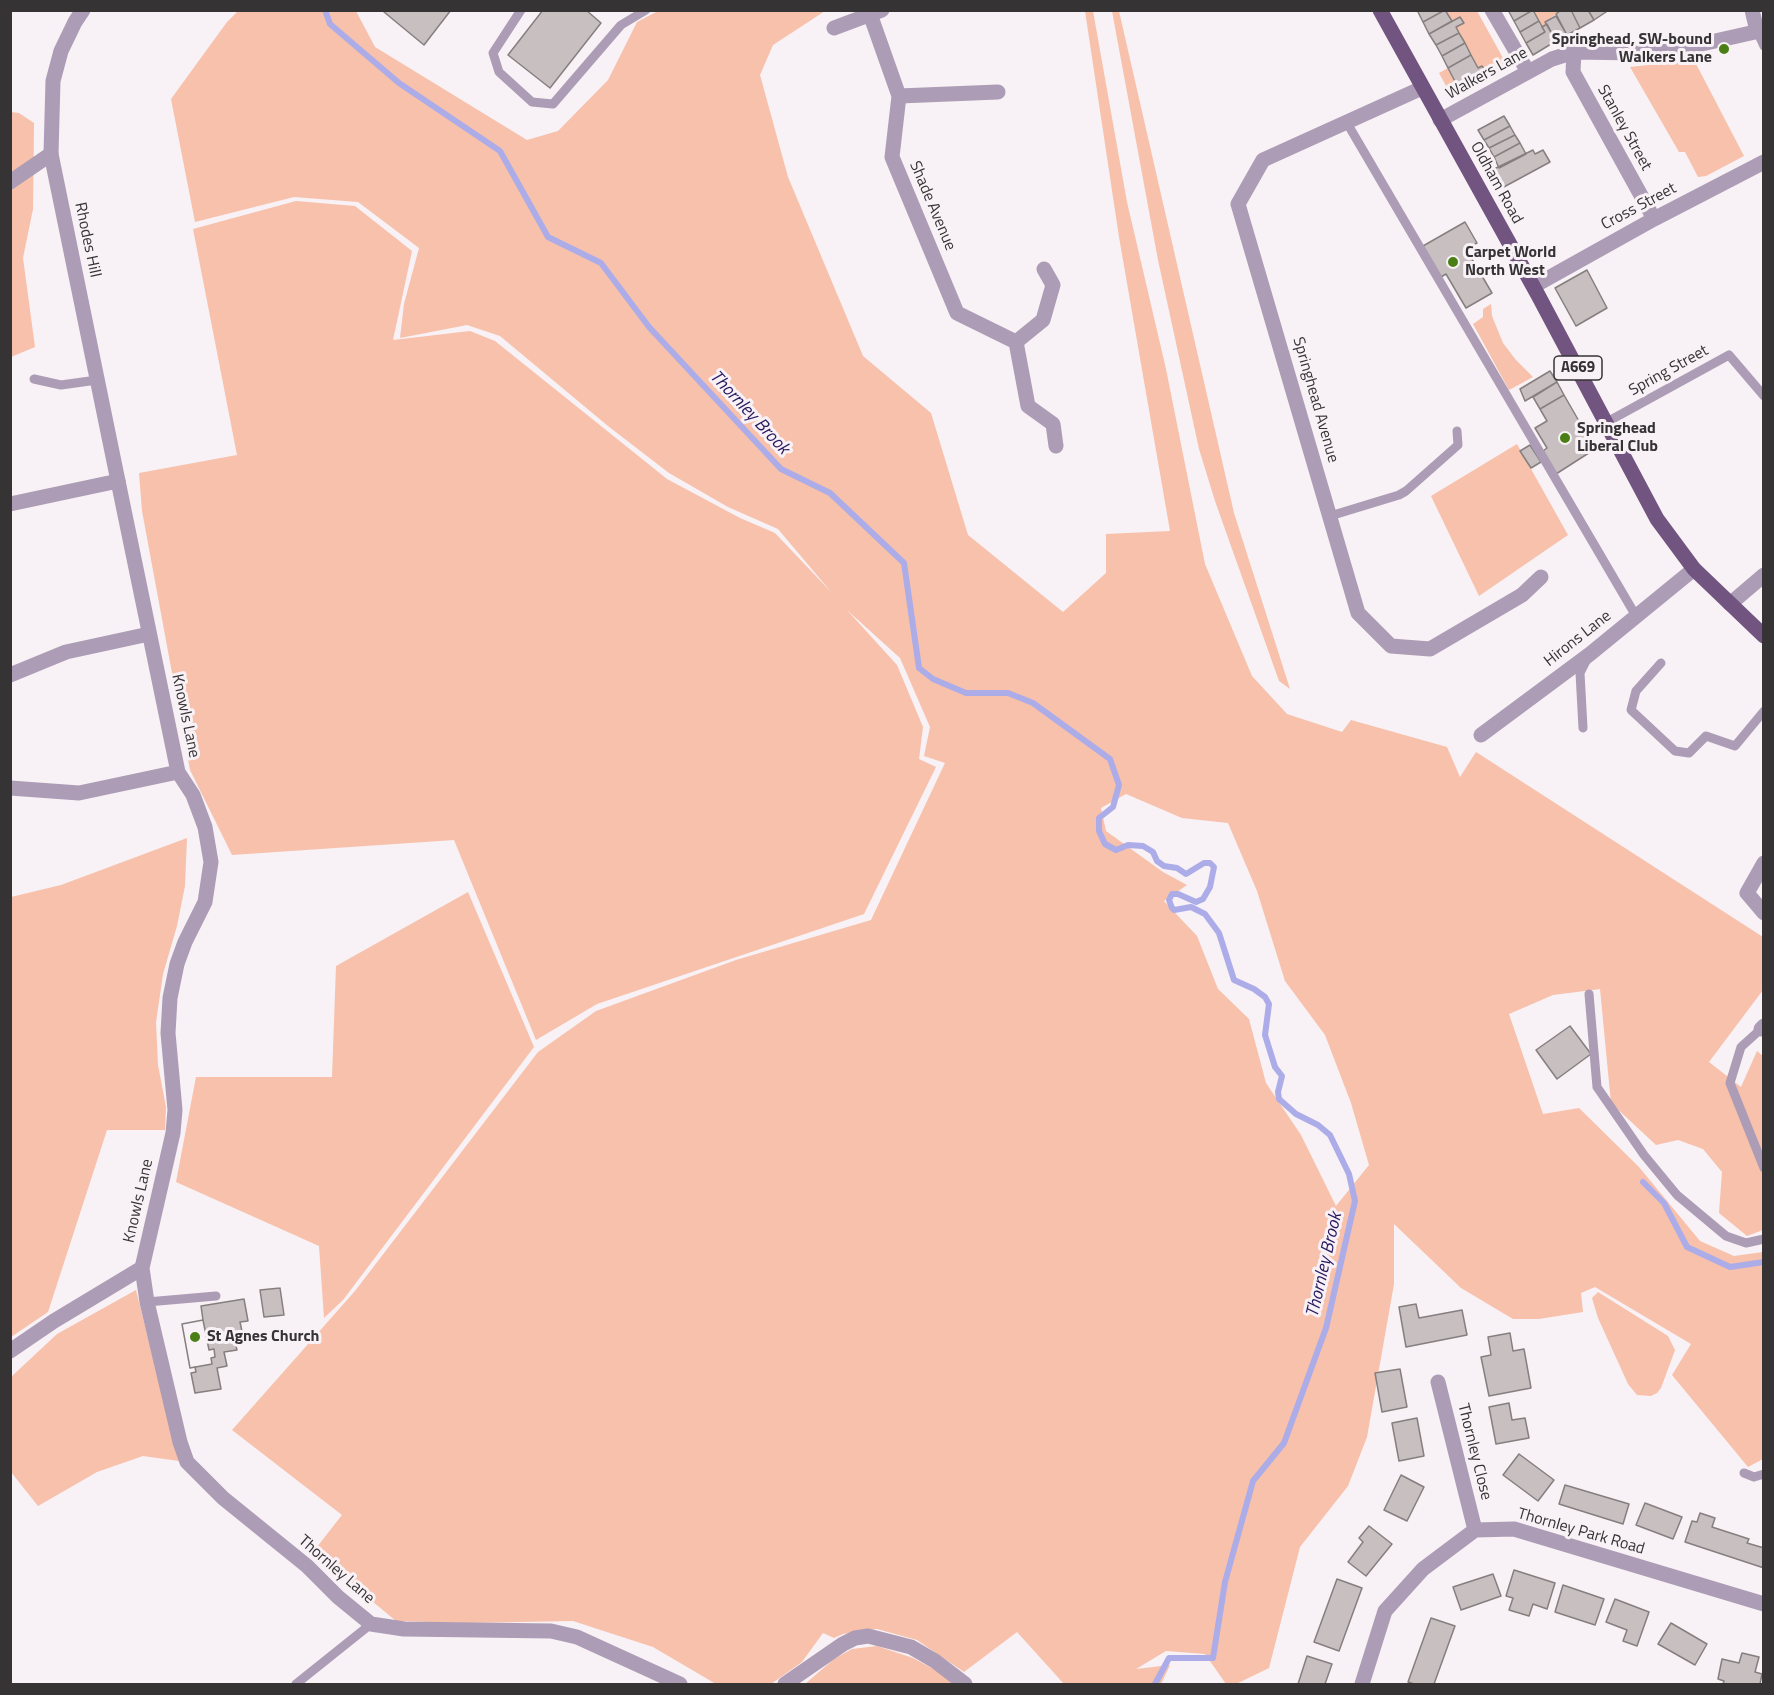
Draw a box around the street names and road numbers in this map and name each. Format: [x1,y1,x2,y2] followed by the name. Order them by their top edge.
[1443,44,1531,104] street label: Walkers Lane
[1593,82,1655,174] street label: Stanley Street
[1466,139,1526,227] street label: Oldham Road
[905,158,959,254] street label: Shade Avenue
[1598,179,1680,235] street label: Cross Street
[70,201,104,279] street label: Rhodes Hill
[1288,335,1342,465] street label: Springhead Avenue
[1626,341,1712,401] street label: Spring Street
[1554,356,1602,380] road number: A669
[1541,607,1615,671] street label: Hirons Lane
[167,672,203,760] street label: Knowls Lane
[120,1157,158,1245] street label: Knowls Lane
[1453,1402,1495,1502] street label: Thornley Close
[1515,1505,1647,1559] street label: Thornley Park Road
[294,1532,378,1608] street label: Thornley Lane

